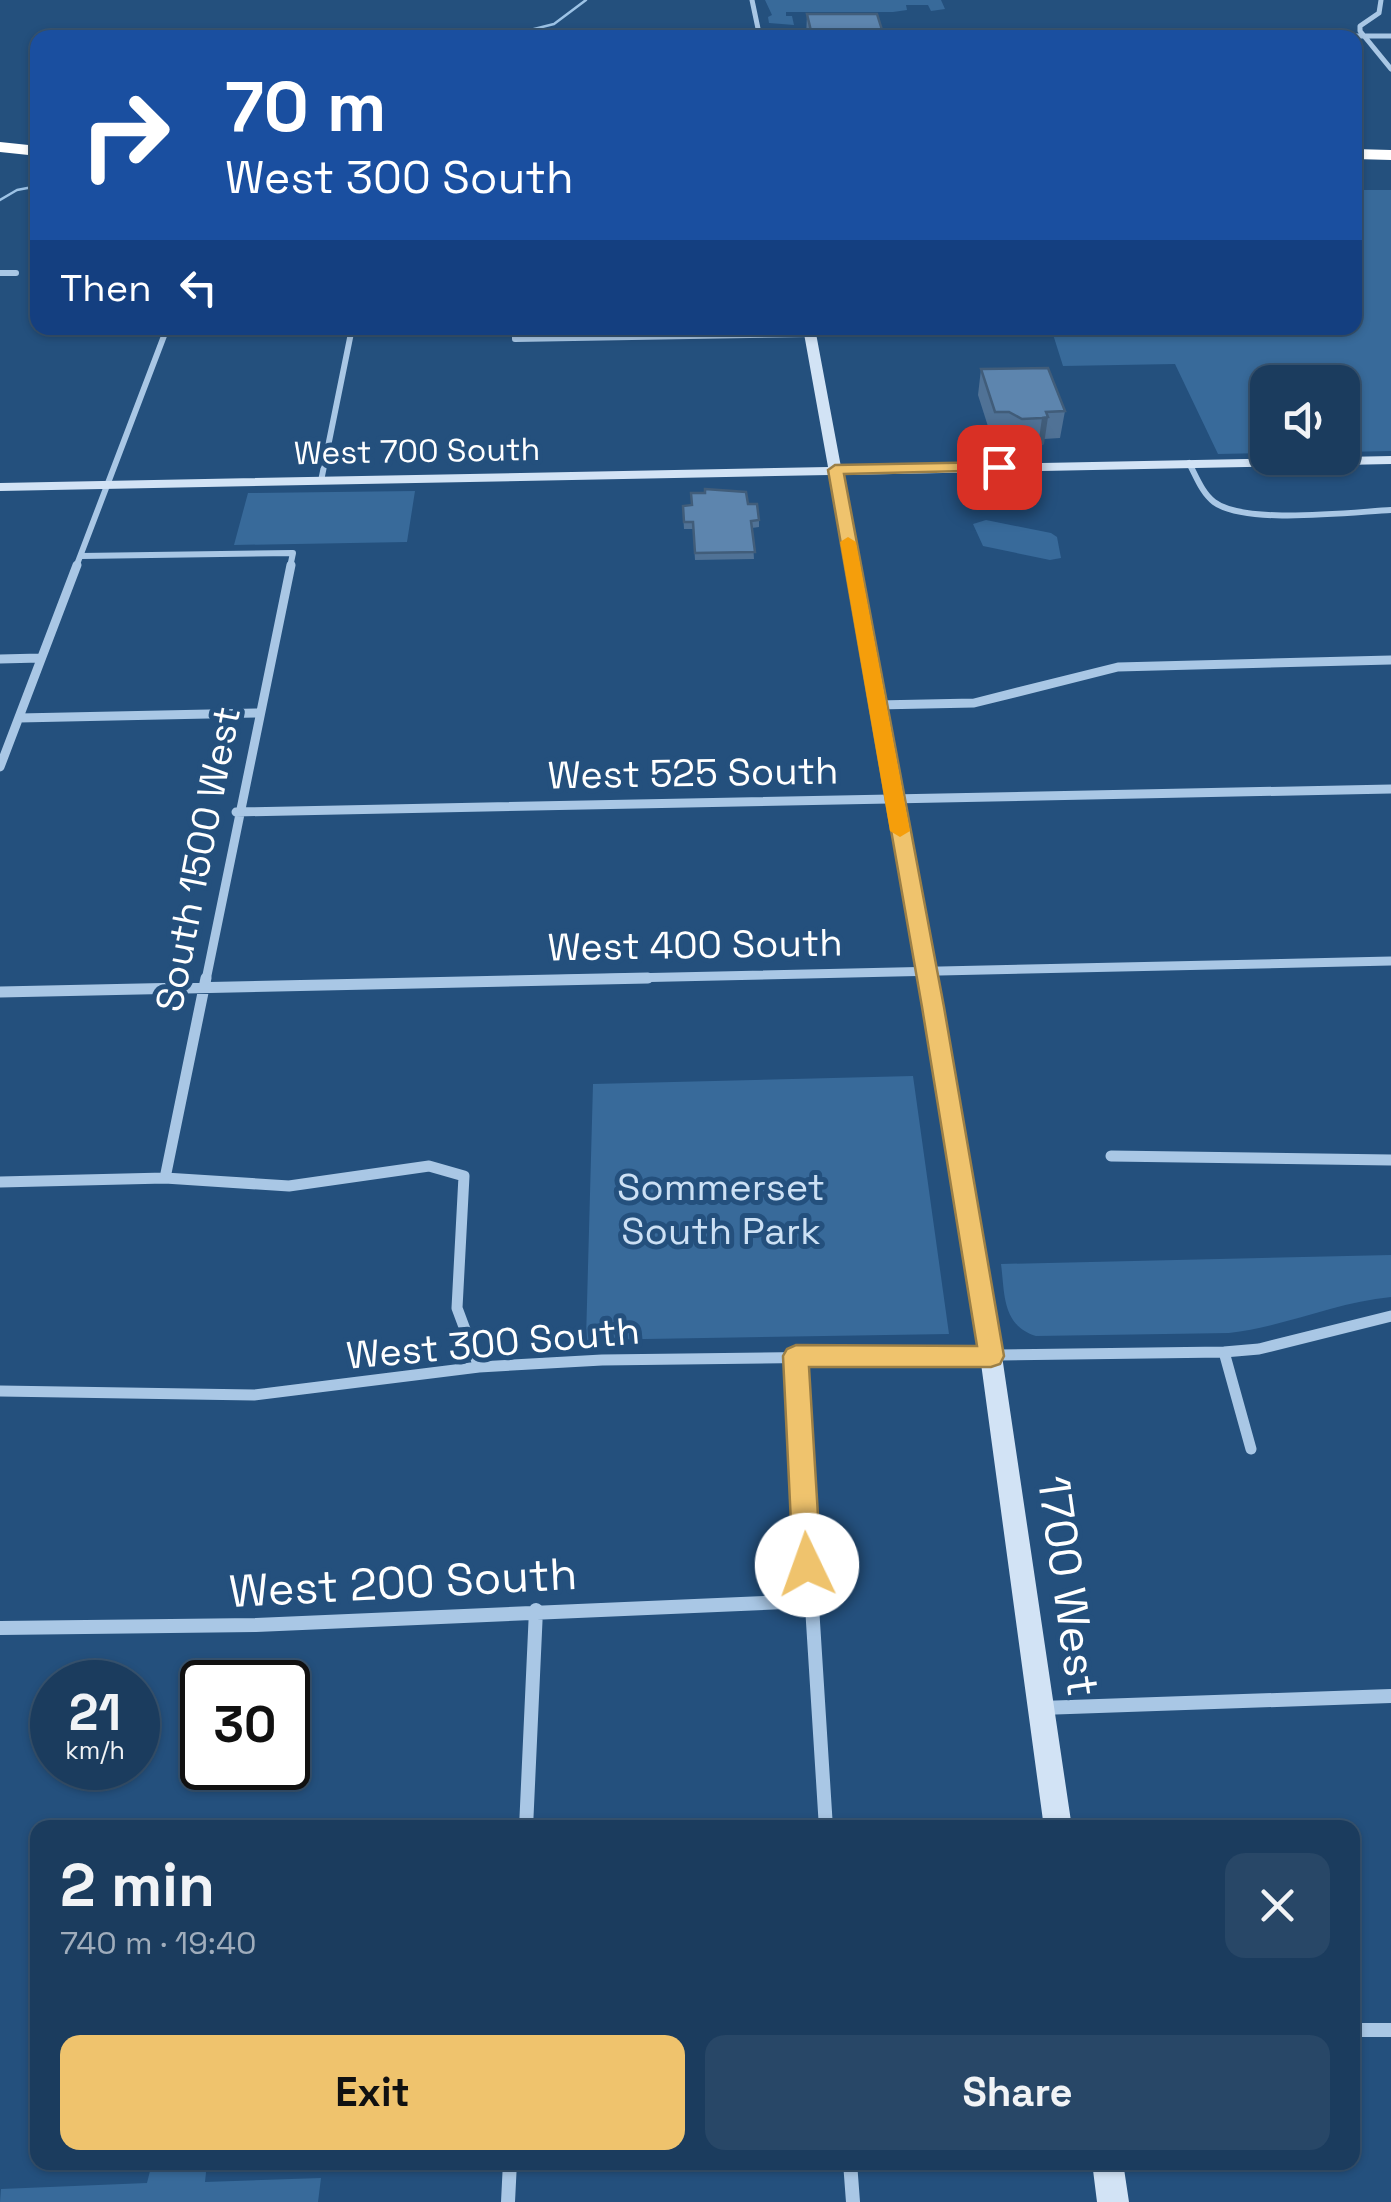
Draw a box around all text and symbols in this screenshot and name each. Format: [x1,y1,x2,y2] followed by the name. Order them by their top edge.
[225,62,386,151] text: 70 m
[60,70,190,200] icon: right
[225,149,573,206] text: West 300 South
[171,260,226,315] icon: left
[60,264,151,312] text: Then
[1250,365,1360,475] map controls
[1250,365,1360,475] button: sound
[957,425,1042,510] pin
[294,429,540,473] street label: West 700 South
[972,440,1027,495] icon: arrive
[145,702,251,1016] street label: South 1500 West
[547,746,839,800] street label: West 525 South
[547,918,843,972] street label: West 400 South
[617,1163,825,1255] park label: Sommerset South Park
[344,1306,642,1380] street label: West 300 South
[1025,1472,1112,1700] street label: 1700 West
[755,1513,859,1617] position arrow
[228,1545,579,1620] street label: West 200 South
[180,1660,310,1790] speed limit sign: 30
[69,1681,121,1745] text: 21
[65,1734,125,1766] text: km/h
[60,1847,215,1924] text: 2 min
[1225,1853,1330,1958] button: close
[60,1923,256,1963] text: 740 m · 19:40
[60,2035,685,2150] button: Exit
[705,2035,1330,2150] button: Share

